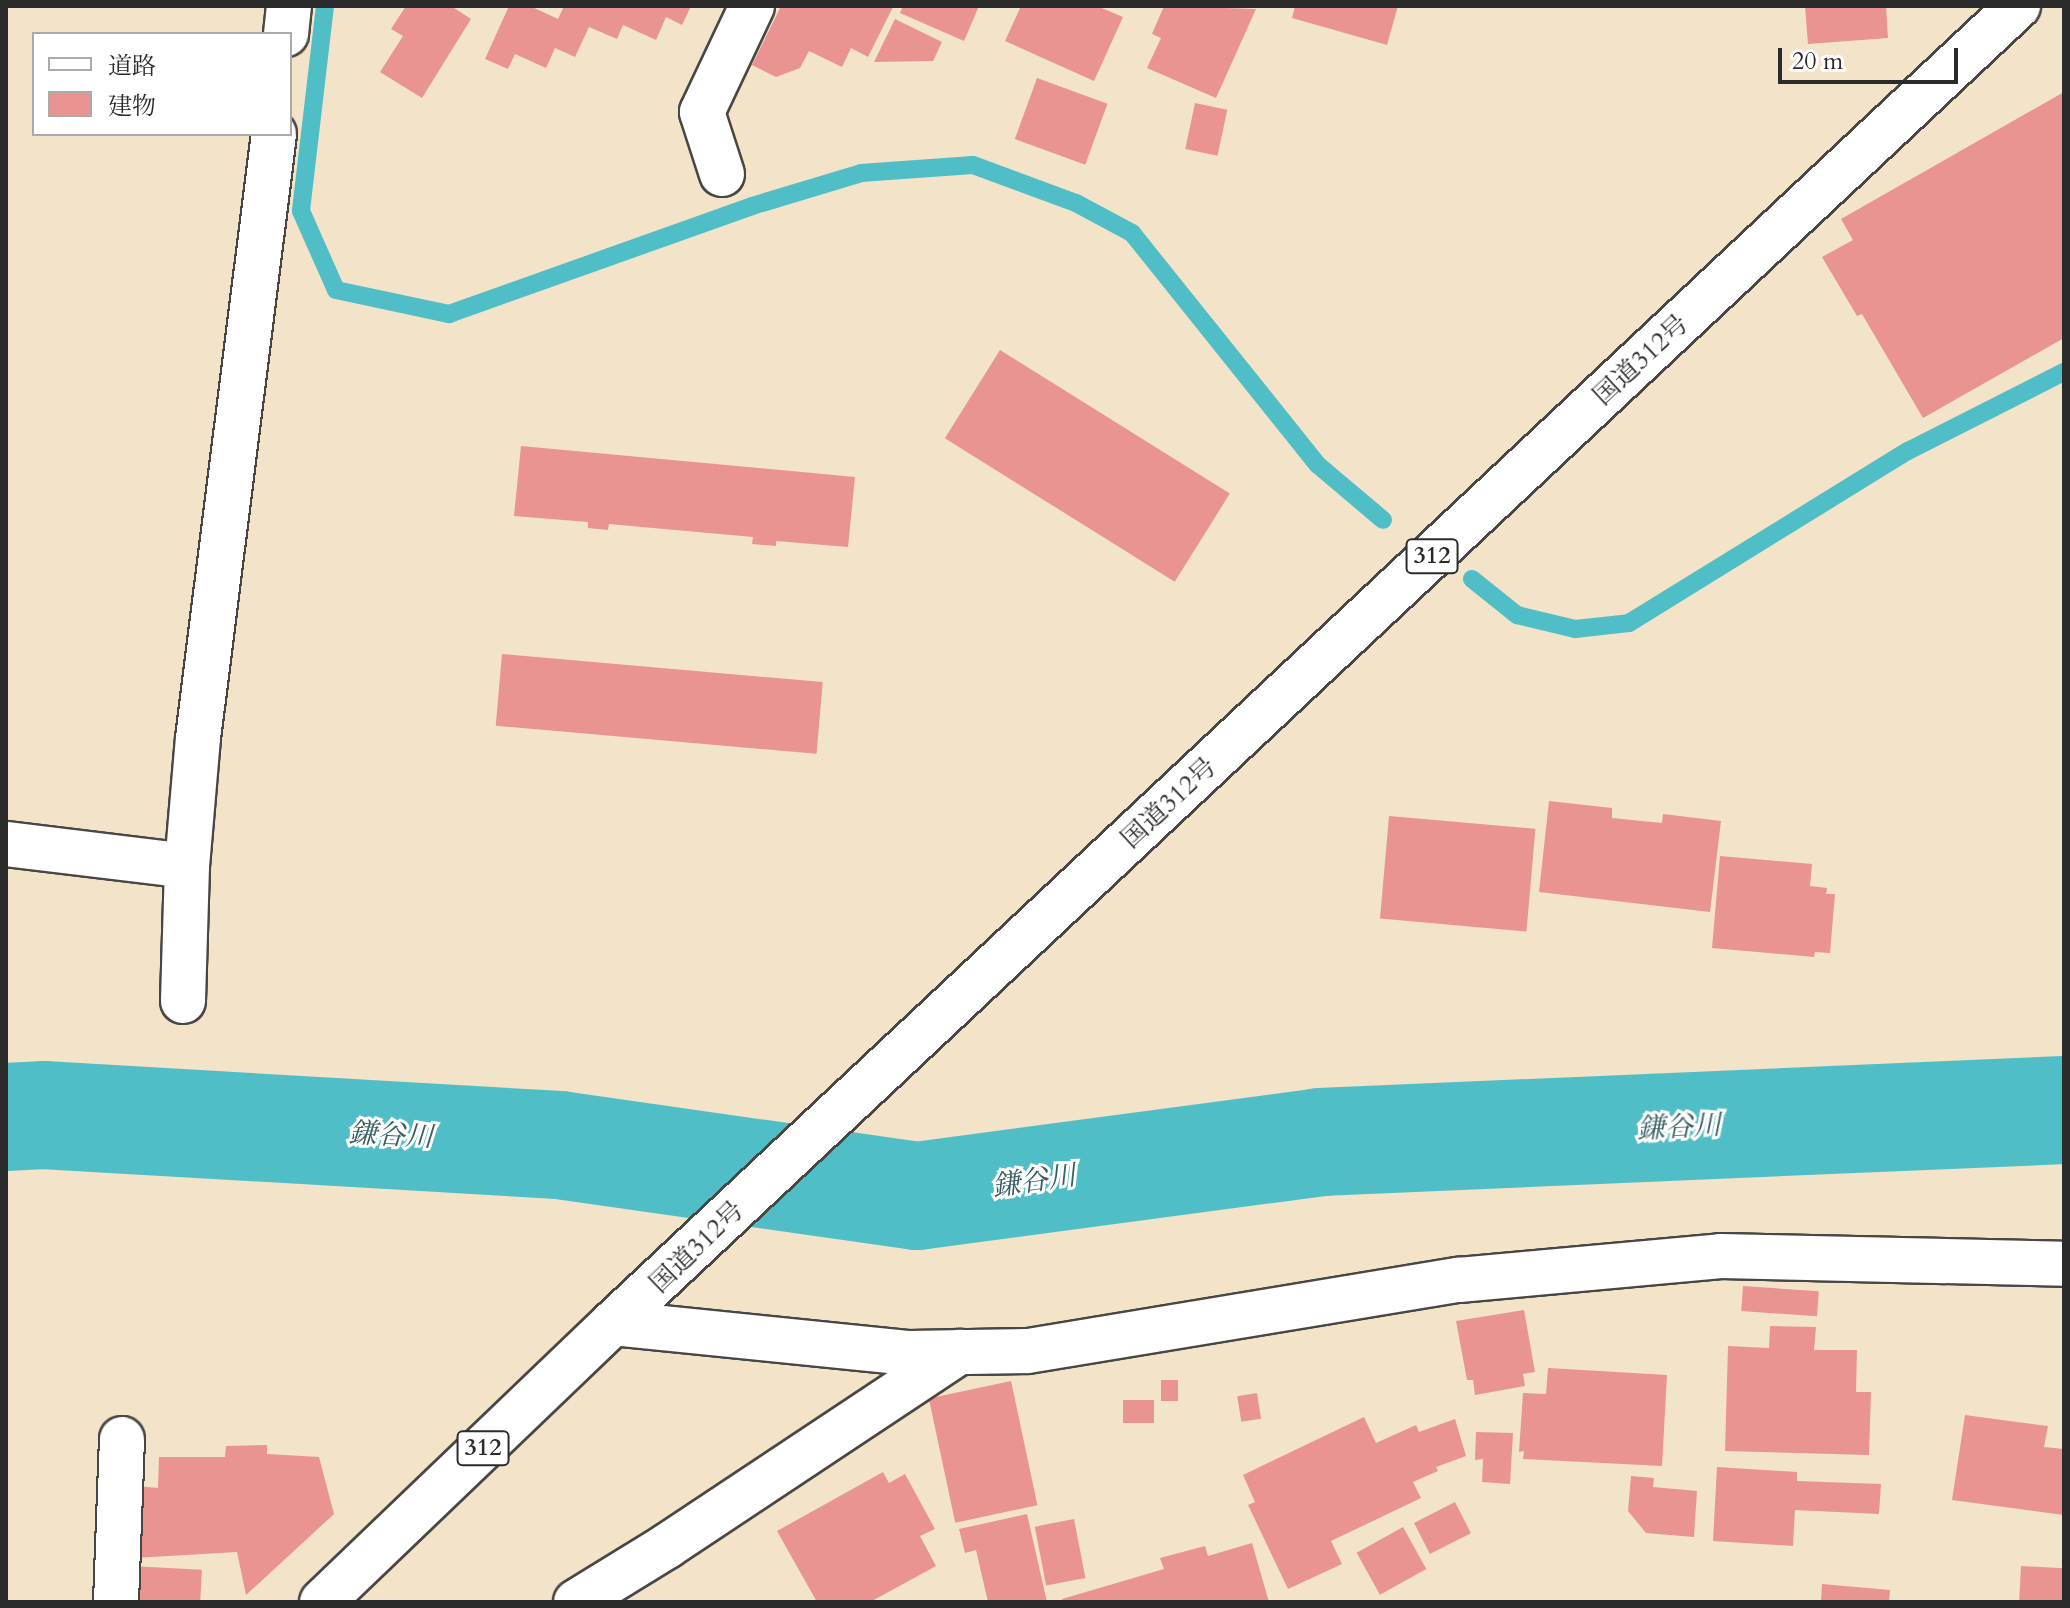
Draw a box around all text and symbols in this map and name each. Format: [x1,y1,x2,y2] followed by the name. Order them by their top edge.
[32,32,292,136] legend
[1782,32,1962,82] scale bar
[1792,45,1843,78] text: 20 m
[108,50,156,83] text: 道路
[108,90,156,123] text: 建物
[1587,308,1695,412] street label: 国道312号
[1404,536,1460,576] road number: 312
[1115,751,1223,855] street label: 国道312号
[1636,1108,1722,1146] water label: 鎌谷川
[348,1116,434,1154] water label: 鎌谷川
[990,1159,1078,1203] water label: 鎌谷川
[644,1195,750,1299] street label: 国道312号
[455,1428,511,1468] road number: 312

